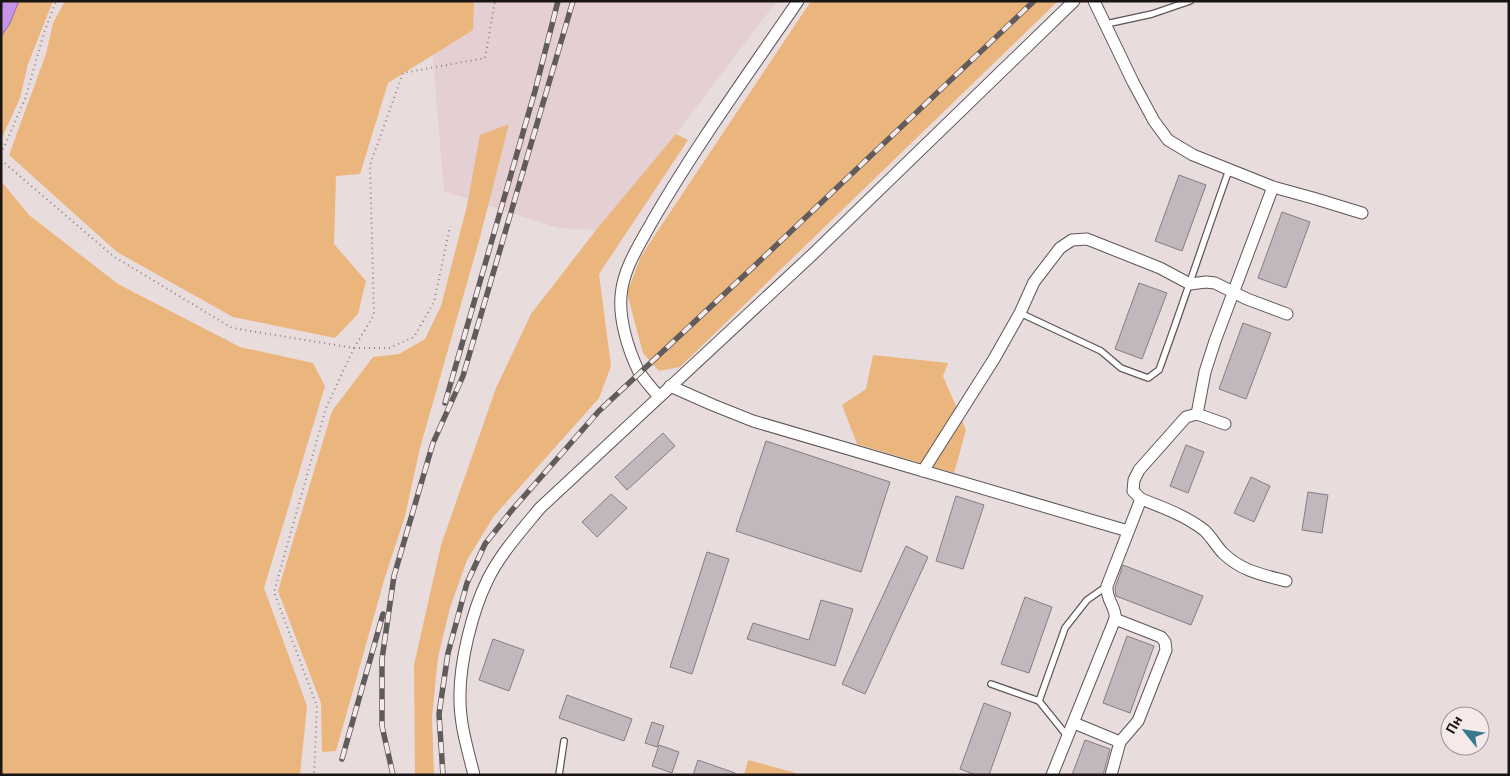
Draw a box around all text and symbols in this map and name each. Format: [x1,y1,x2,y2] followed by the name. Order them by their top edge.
[1440,706,1490,756] north arrow
[1441,712,1465,736] text: Пн

